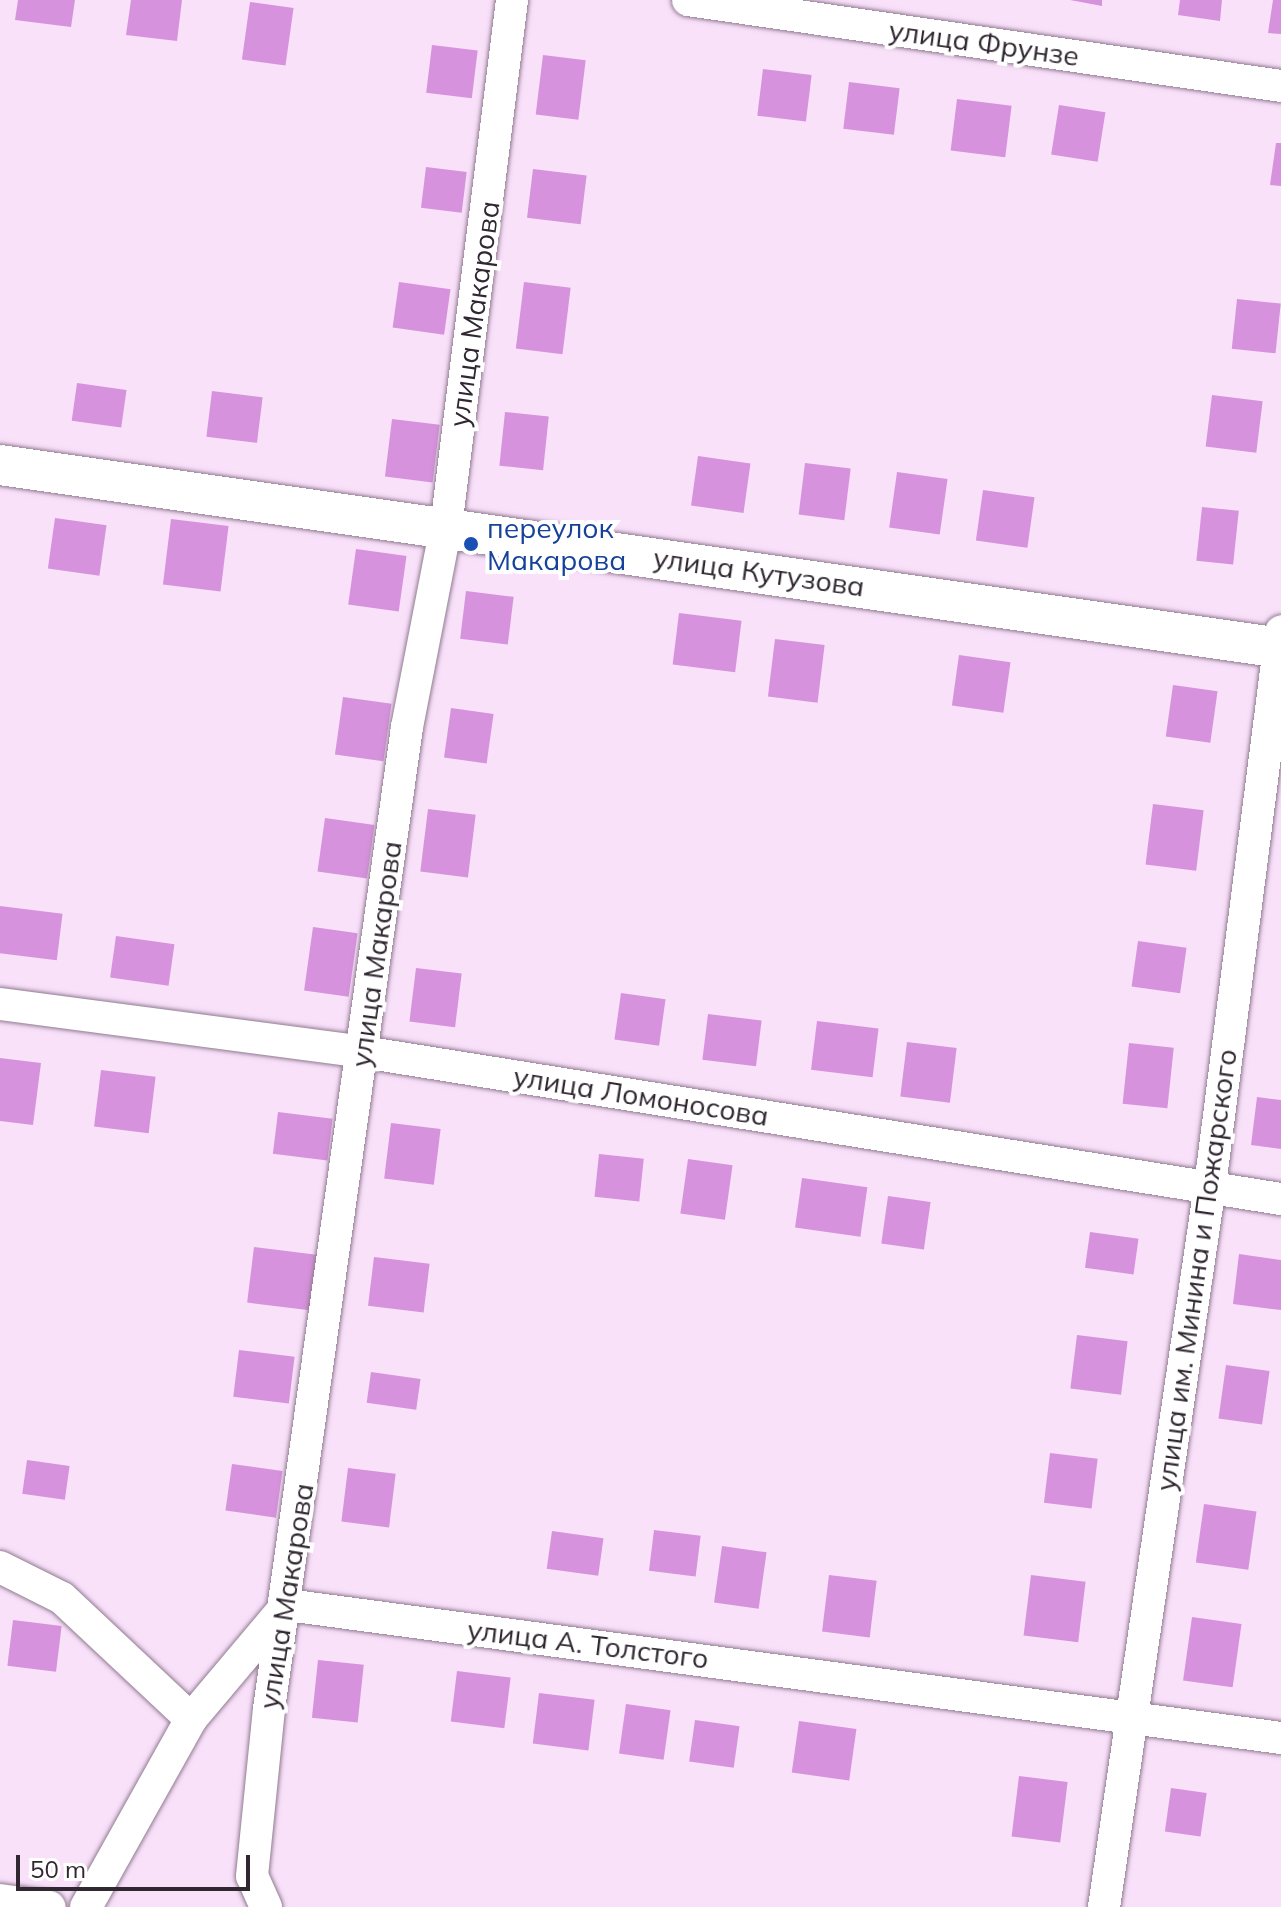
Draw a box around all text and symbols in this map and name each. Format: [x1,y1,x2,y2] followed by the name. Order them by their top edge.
[887,13,1081,73] street label: улица Фрунзе
[441,199,507,429] street label: улица Макарова
[487,511,626,577] place label: переулок Макарова
[462,535,480,553] marker: переулок Макарова
[651,541,867,603] street label: улица Кутузова
[343,839,409,1069] street label: улица Макарова
[1148,1047,1244,1493] street label: улица им. Минина и Пожарского
[511,1059,771,1133] street label: улица Ломоносова
[252,1481,320,1711] street label: улица Макарова
[465,1613,711,1675] street label: улица А. Толстого
[20,1839,254,1889] scale bar
[30,1854,86,1884] text: 50 m

